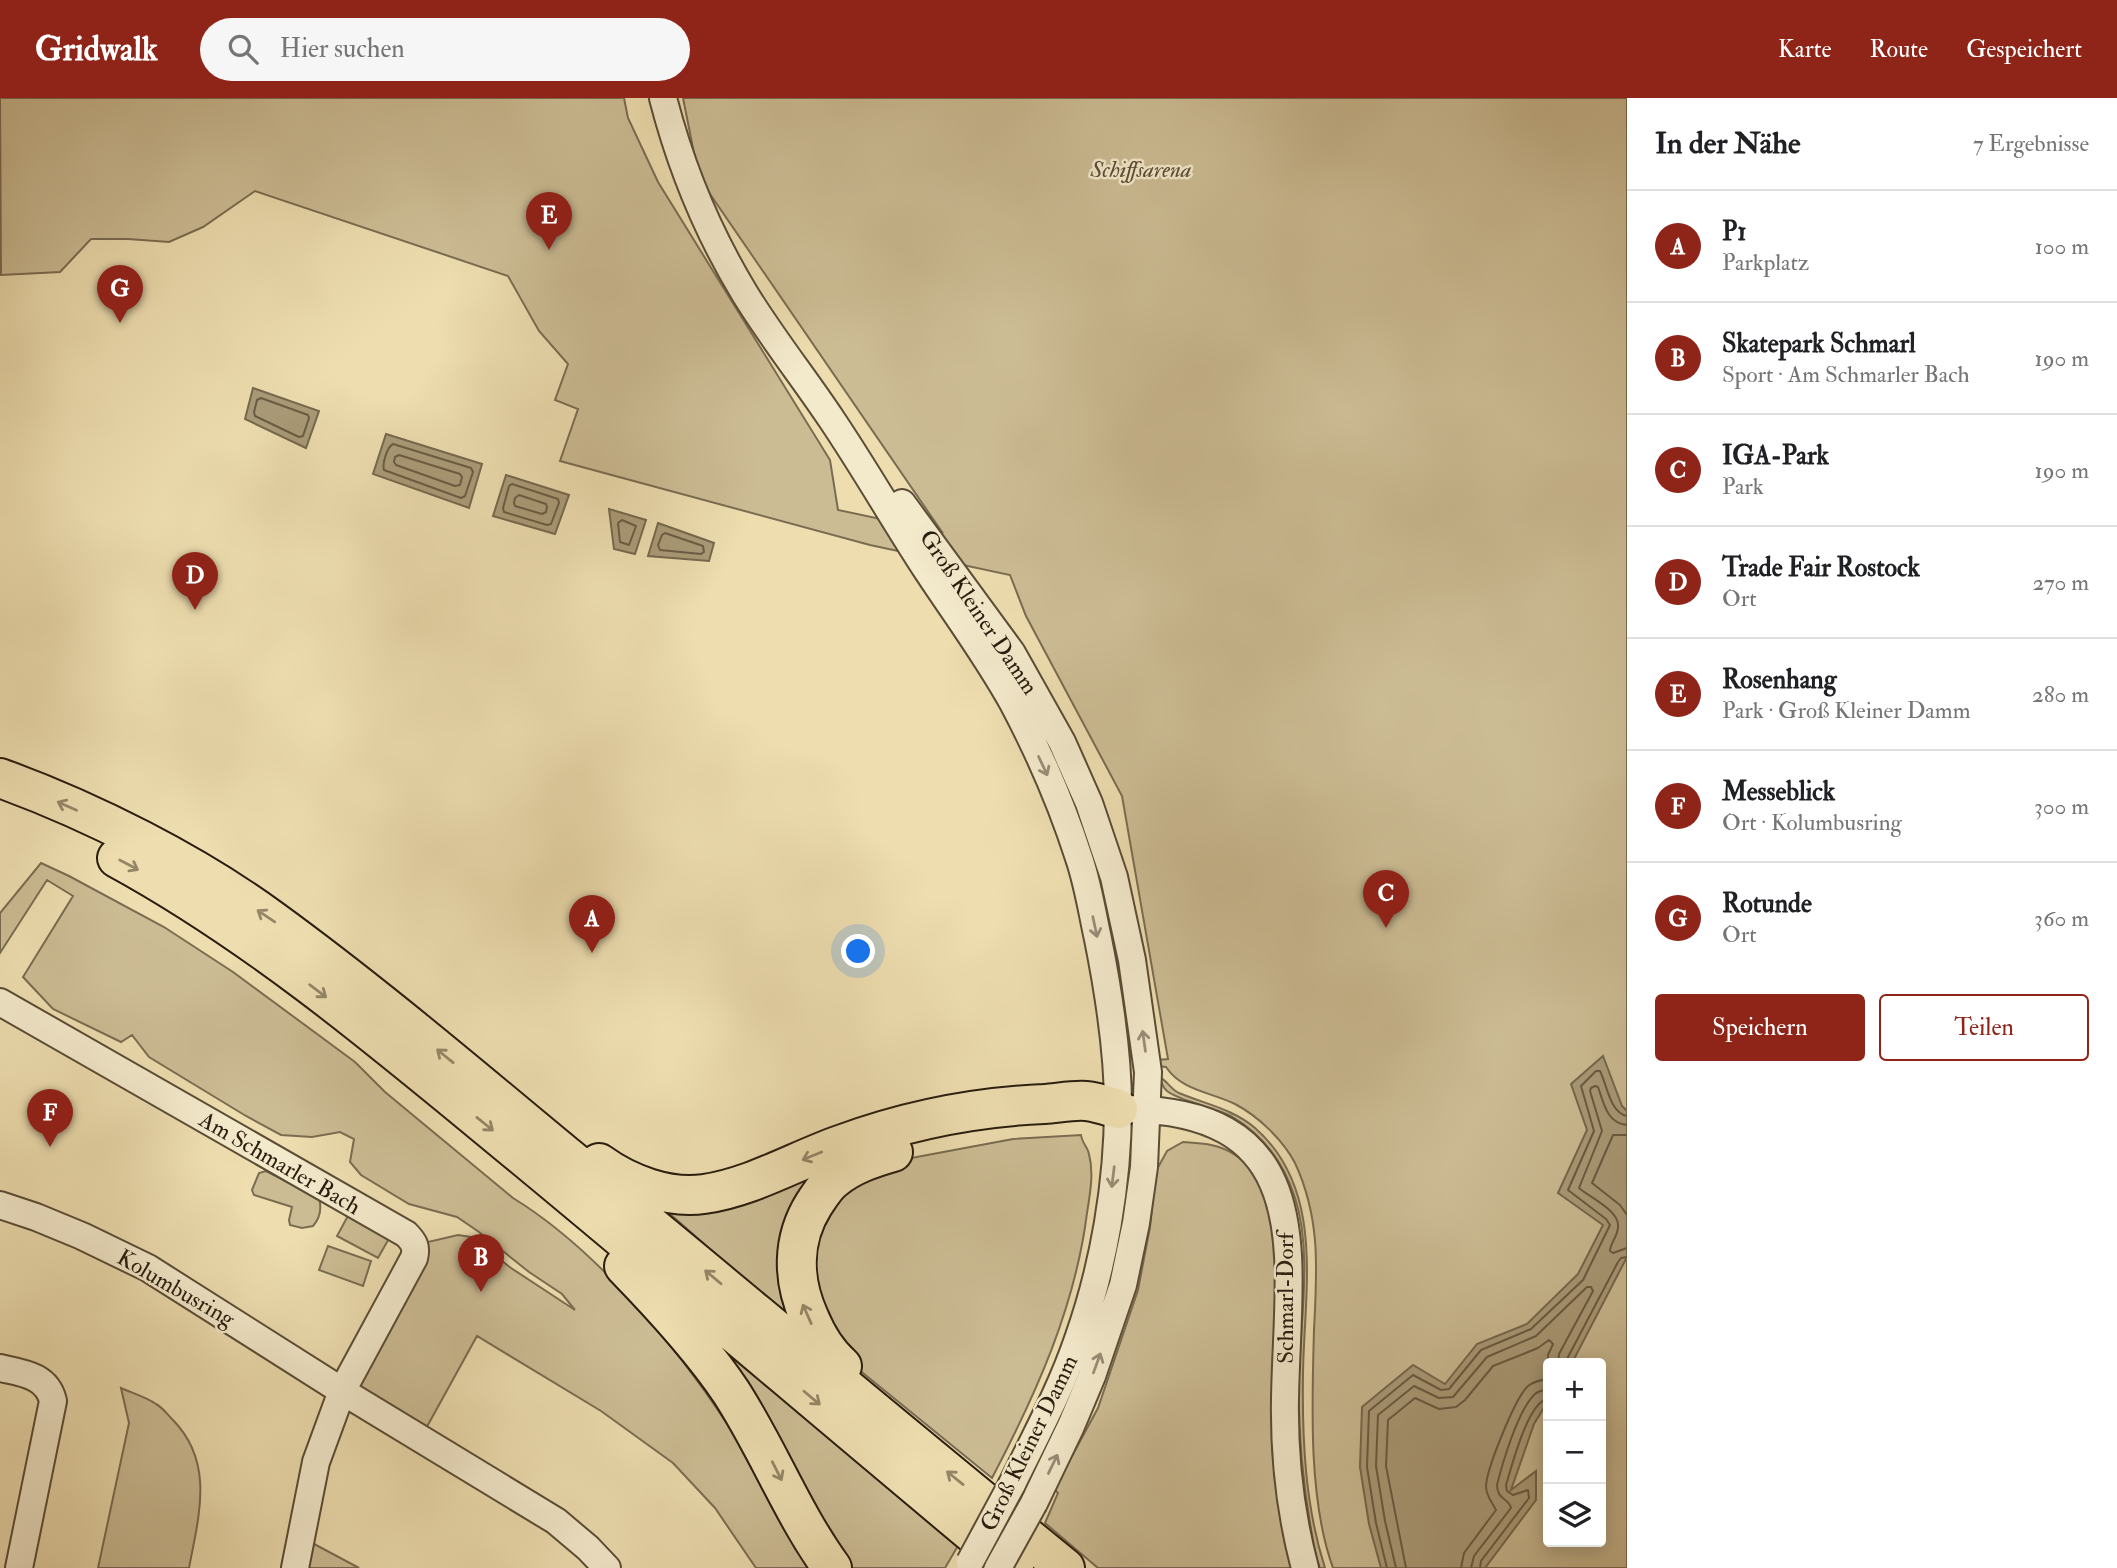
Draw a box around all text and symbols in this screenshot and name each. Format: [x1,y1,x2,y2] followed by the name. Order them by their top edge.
[200,18,690,81] search box
[35,29,158,70] text: Gridwalk
[224,30,262,68] icon: search
[280,33,405,65] text: Hier suchen
[1778,34,1831,65] text: Karte
[1869,34,1928,65] text: Route
[1966,34,2082,65] text: Gespeichert
[1655,125,1800,162] text: In der Nähe
[1973,129,2089,158] text: 7 Ergebnisse
[1089,155,1192,184] park label: Schiffsarena
[526,192,572,250] pin: E
[1722,216,1747,248] text: P1
[1671,232,1685,261] text: A
[2035,232,2089,261] text: 100 m
[1722,248,1809,277] text: Parkplatz
[97,265,143,323] pin: G
[1722,328,1916,360] text: Skatepark Schmarl
[1670,344,1686,373] text: B
[2035,344,2089,373] text: 190 m
[1722,360,1970,389] text: Sport · Am Schmarler Bach
[1722,440,1829,472] text: IGA-Park
[1670,456,1686,485] text: C
[2035,456,2089,485] text: 190 m
[1722,472,1764,501] text: Park
[913,524,1045,700] street label: Groß Kleiner Damm
[172,552,218,610] pin: D
[1722,552,1920,584] text: Trade Fair Rostock
[1669,568,1687,597] text: D
[2032,568,2089,597] text: 270 m
[1722,584,1757,613] text: Ort
[1722,664,1837,696] text: Rosenhang
[1670,680,1686,709] text: E
[2032,680,2089,709] text: 280 m
[1722,696,1971,725] text: Park · Groß Kleiner Damm
[1036,755,1050,776] one-way arrow
[1722,776,1835,808] text: Messeblick
[1671,792,1685,821] text: F
[2034,792,2089,821] text: 300 m
[57,798,78,811] one-way arrow
[1722,808,1902,837] text: Ort · Kolumbusring
[118,859,139,872] one-way arrow
[1363,870,1409,928] pin: C
[1722,888,1812,920] text: Rotunde
[569,895,615,953] pin: A
[1668,904,1688,933] text: G
[2034,904,2089,933] text: 360 m
[257,909,276,923] one-way arrow
[1089,915,1103,938] one-way arrow
[1722,920,1757,949] text: Ort
[841,934,875,968] your location
[308,984,327,999] one-way arrow
[1655,994,1865,1061] button: Speichern
[1879,994,2089,1061] button: Teilen
[1137,1030,1150,1053] one-way arrow
[437,1048,455,1064] one-way arrow
[27,1089,73,1147] pin: F
[193,1104,366,1221] street label: Am Schmarler Bach
[475,1117,493,1132] one-way arrow
[802,1150,824,1163] one-way arrow
[1106,1165,1119,1187] one-way arrow
[1271,1229,1300,1364] street label: Schmarl-Dorf
[458,1234,504,1292] pin: B
[112,1243,241,1334] street label: Kolumbusring
[704,1269,722,1285] one-way arrow
[800,1304,813,1325] one-way arrow
[974,1350,1084,1536] street label: Groß Kleiner Damm
[1092,1352,1105,1374] one-way arrow
[1543,1358,1606,1547] map controls
[1543,1358,1606,1421] button: +
[803,1390,821,1406] one-way arrow
[1543,1421,1606,1484] button: −
[1046,1454,1060,1475] one-way arrow
[770,1460,784,1481] one-way arrow
[946,1471,964,1486] one-way arrow
[1543,1484,1606,1547] button: layers

